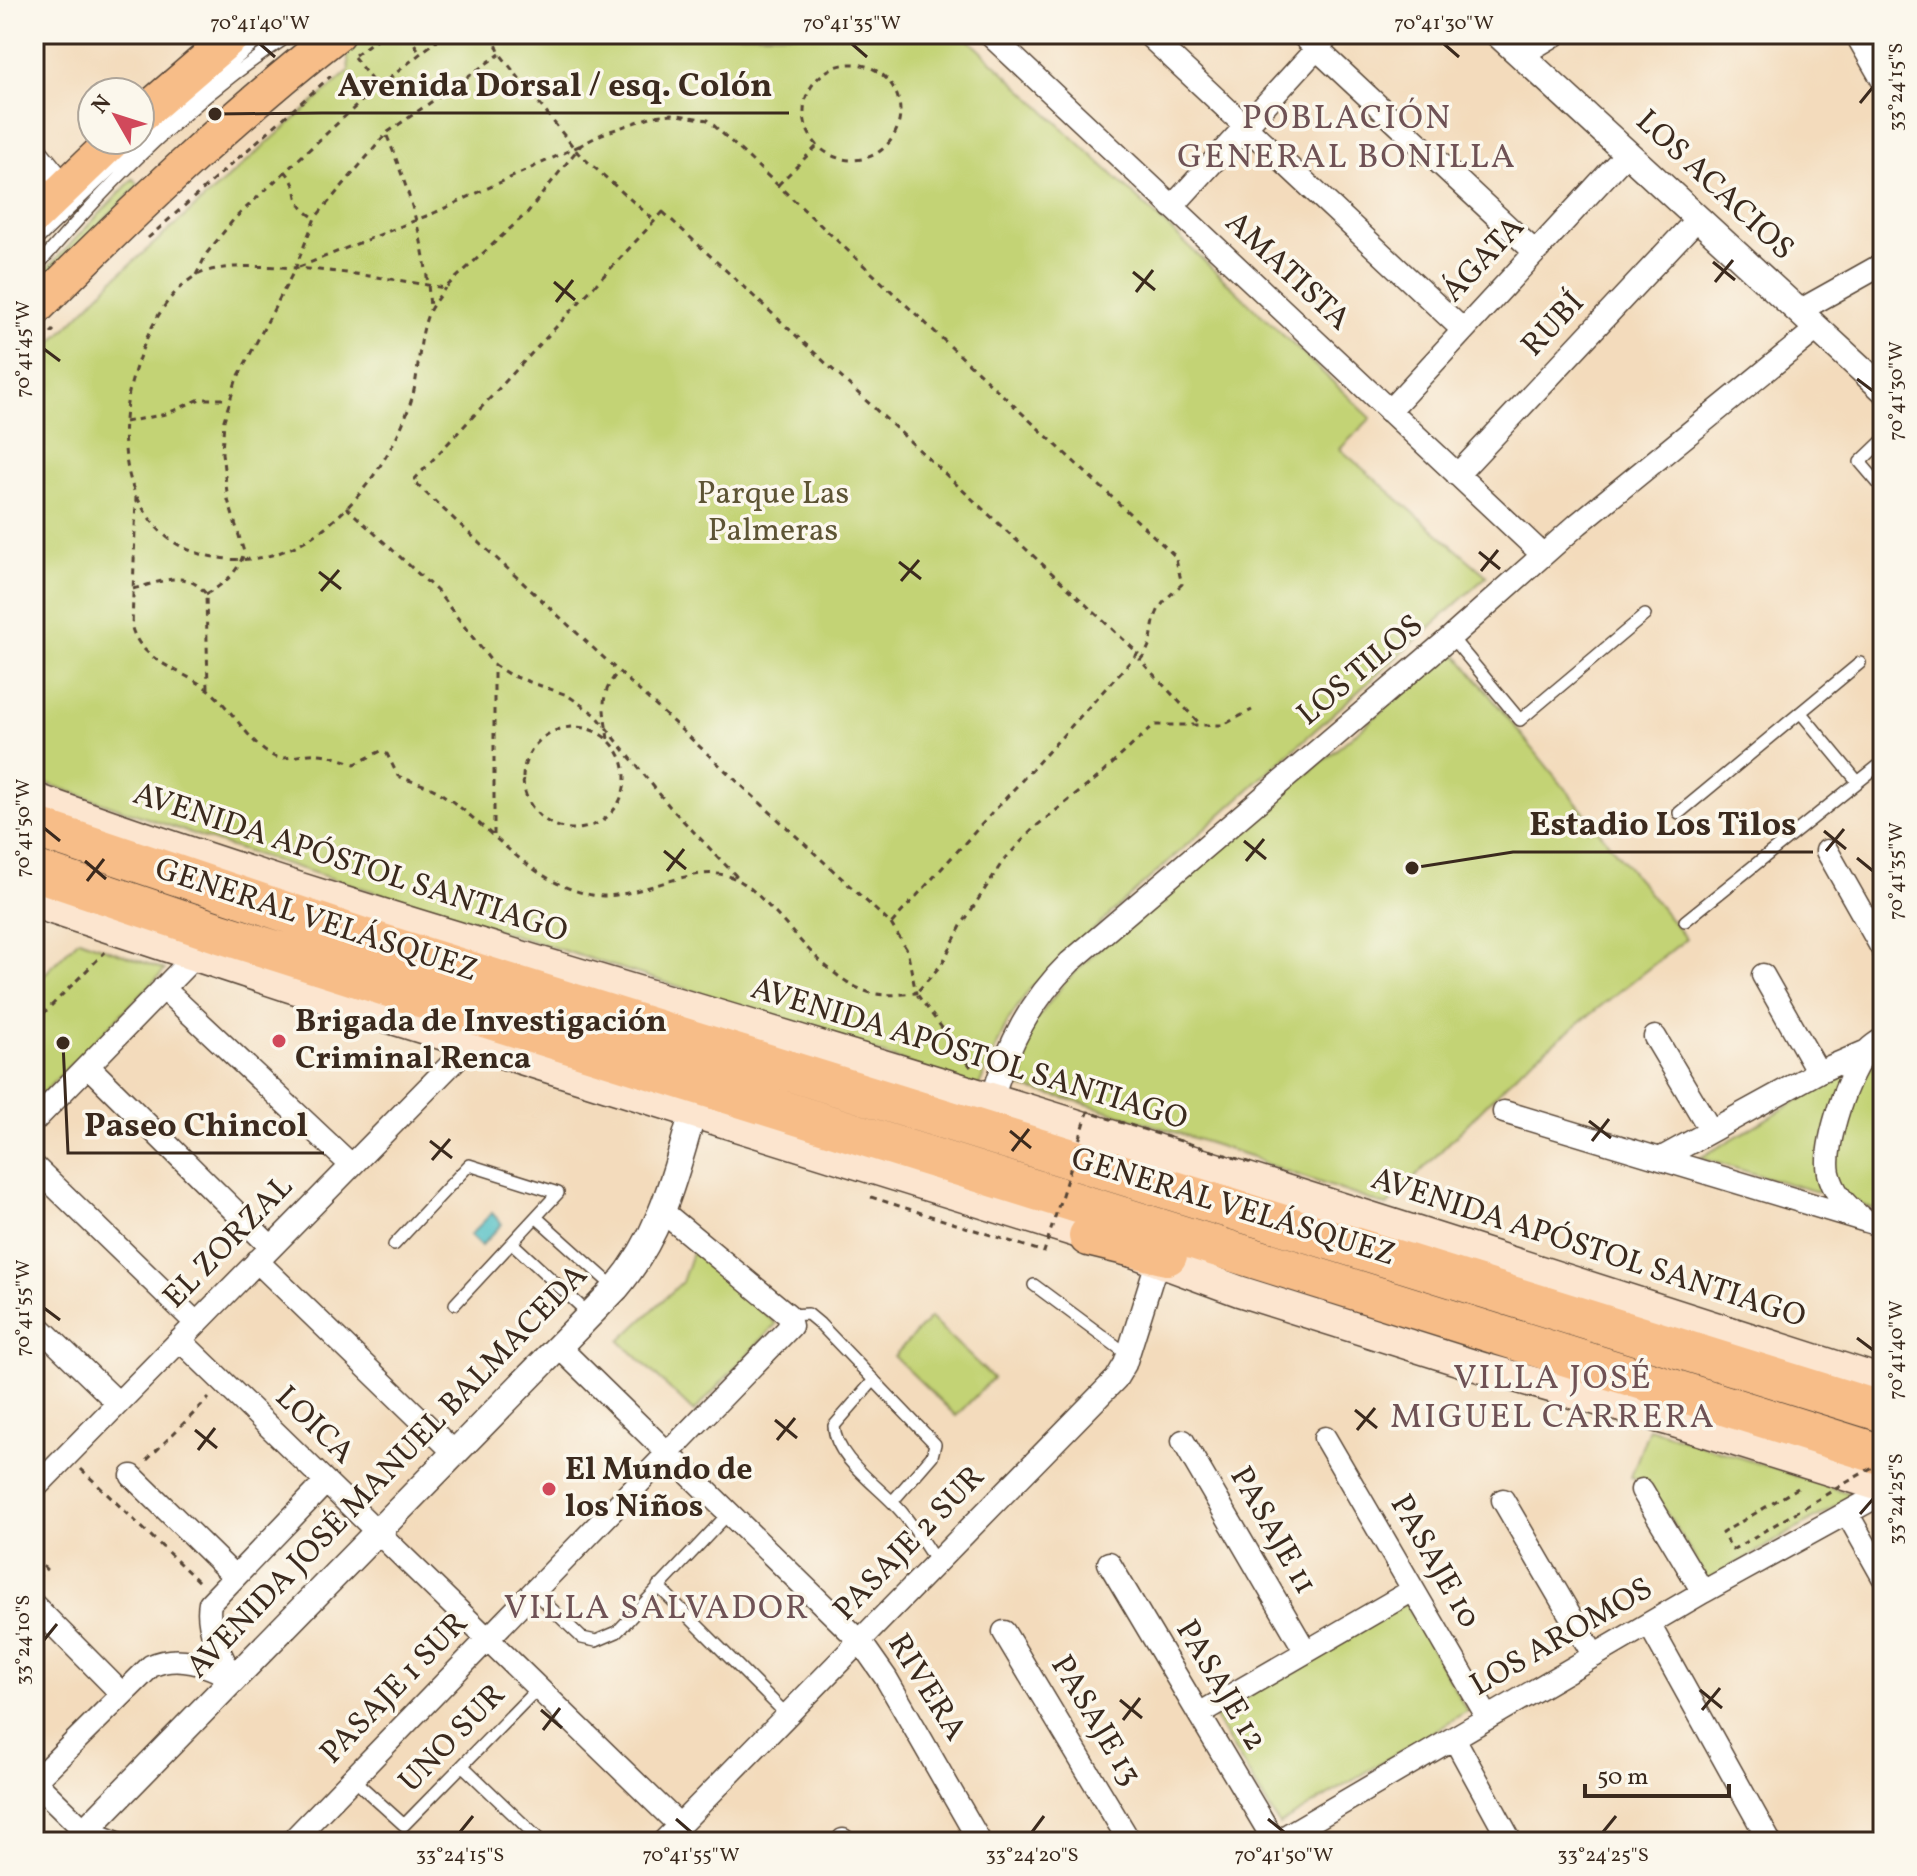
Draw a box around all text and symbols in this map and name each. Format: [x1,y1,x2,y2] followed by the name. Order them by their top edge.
[210,10,310,38] text: 70°41'40"W
[803,10,901,38] text: 70°41'35"W
[1394,10,1494,38] text: 70°41'30"W
[1883,43,1911,131] text: 33°24'15"S
[322,55,789,113] callout: Avenida Dorsal / esq. Colón
[338,64,772,111] text: Avenida Dorsal / esq. Colón
[76,76,156,156] north arrow
[85,89,119,121] text: N
[1177,96,1517,182] district label: POBLACIÓN GENERAL BONILLA
[1625,101,1803,271] street label: LOS ACACIOS
[1215,202,1359,342] street label: AMATISTA
[1433,207,1535,313] street label: ÁGATA
[1512,283,1596,367] street label: RUBÍ
[10,300,38,398] text: 70°41'45"W
[1883,341,1911,441] text: 70°41'30"W
[697,473,849,554] park label: Parque Las Palmeras
[1288,605,1434,737] street label: LOS TILOS
[127,773,573,955] street label: AVENIDA APÓSTOL SANTIAGO
[10,779,38,877] text: 70°41'50"W
[1513,794,1813,852] callout: Estadio Los Tilos
[1529,803,1797,850] text: Estadio Los Tilos
[1883,822,1911,920] text: 70°41'35"W
[149,848,483,994] street label: GENERAL VELÁSQUEZ
[745,968,1193,1142] street label: AVENIDA APÓSTOL SANTIAGO
[295,1001,667,1082] place label: Brigada de Investigación Criminal Renca
[270,1032,288,1050] marker: Brigada de Investigación Criminal Renca
[68,1095,324,1153] callout: Paseo Chincol
[84,1104,308,1151] text: Paseo Chincol
[1065,1138,1401,1278] street label: GENERAL VELÁSQUEZ
[1365,1158,1811,1340] street label: AVENIDA APÓSTOL SANTIAGO
[154,1167,304,1319] street label: EL ZORZAL
[177,1255,599,1689] street label: AVENIDA JOSÉ MANUEL BALMACEDA
[10,1259,38,1357] text: 70°41'55"W
[1883,1300,1911,1400] text: 70°41'40"W
[1390,1356,1716,1442] district label: VILLA JOSÉ MIGUEL CARRERA
[264,1377,364,1475] street label: LOICA
[565,1449,753,1530] place label: El Mundo de los Niños
[1883,1453,1911,1545] text: 33°24'25"S
[824,1456,996,1631] street label: PASAJE 2 SUR
[1218,1459,1326,1603] street label: PASAJE 11
[540,1480,558,1498] marker: El Mundo de los Niños
[1378,1487,1490,1637] street label: PASAJE 10
[1463,1568,1661,1708] street label: LOS AROMOS
[504,1586,810,1633] district label: VILLA SALVADOR
[10,1595,38,1685] text: 33°24'10"S
[311,1603,479,1775] street label: PASAJE 1 SUR
[1164,1612,1276,1760] street label: PASAJE 12
[876,1626,976,1750] street label: RIVERA
[1039,1648,1151,1794] street label: PASAJE 13
[390,1675,516,1803] street label: UNO SUR
[1585,1748,1729,1798] scale bar
[1597,1761,1649,1795] text: 50 m
[416,1842,504,1870] text: 33°24'15"S
[642,1842,740,1870] text: 70°41'55"W
[985,1842,1079,1870] text: 33°24'20"S
[1235,1842,1333,1870] text: 70°41'50"W
[1557,1842,1649,1870] text: 33°24'25"S

